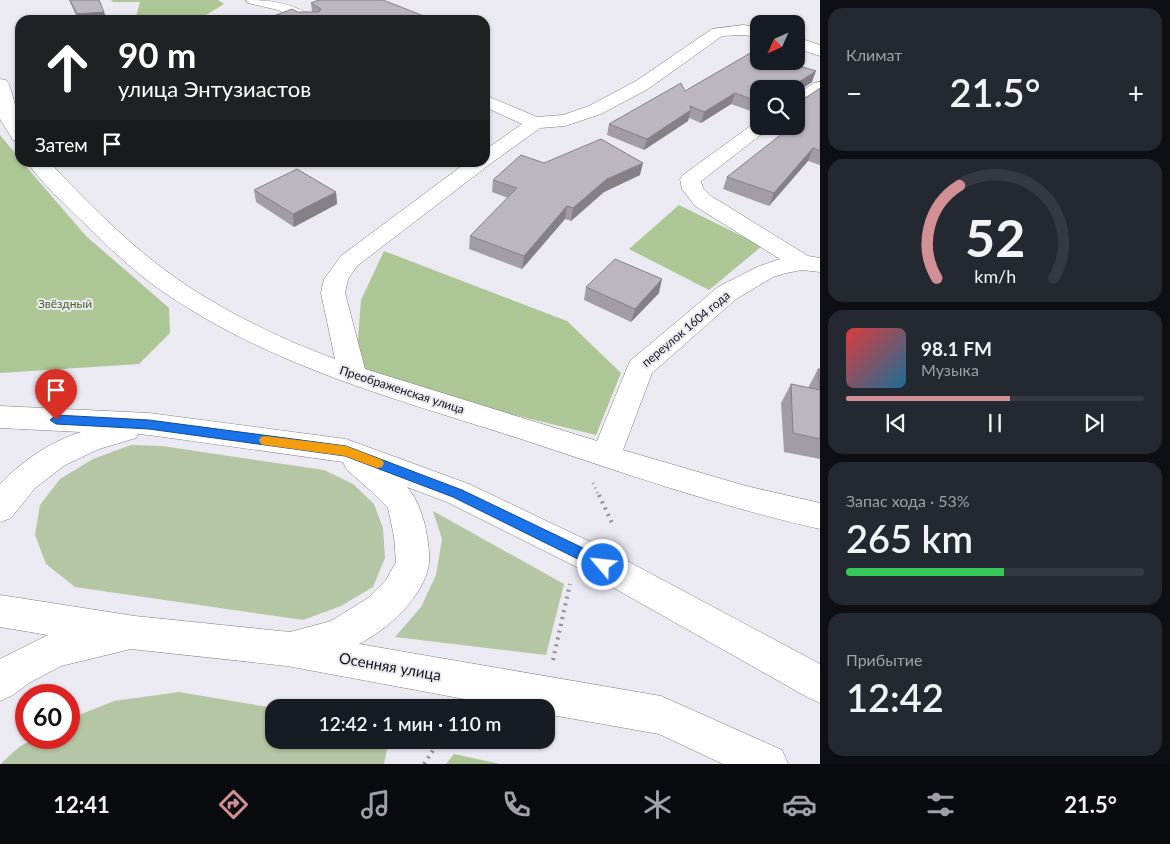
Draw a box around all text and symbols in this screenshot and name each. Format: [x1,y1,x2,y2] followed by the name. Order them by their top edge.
[750,15,805,70] north arrow
[750,15,805,135] map controls
[118,33,196,75] text: 90 m
[35,35,100,100] icon: ahead
[846,45,902,64] text: Климат
[950,69,1040,115] text: 21.5°
[118,75,311,102] text: улица Энтузиастов
[846,76,862,110] text: −
[1128,76,1144,110] text: +
[750,80,805,135] button: search
[98,130,126,158] icon: arrive
[35,133,88,156] text: Затем
[965,206,1025,268] text: 52
[974,265,1016,287] text: km/h
[639,287,733,370] street label: переулок 1604 года
[38,296,92,311] park label: Звёздный
[921,337,992,360] text: 98.1 FM
[921,360,979,379] text: Музыка
[338,362,466,417] street label: Преображенская улица
[35,369,77,420] pin
[42,376,70,404] icon: arrive
[882,409,910,437] icon: previous
[981,409,1009,437] icon: pause
[1080,409,1108,437] icon: next
[846,491,970,510] text: Запас хода · 53%
[846,515,973,561] text: 265 km
[576,538,628,590] position arrow
[338,648,443,684] street label: Осенняя улица
[846,650,922,669] text: Прибытие
[846,674,944,720] text: 12:42
[15,684,80,749] speed limit sign: 60
[319,712,501,735] text: 12:42 · 1 мин · 110 m
[216,787,251,822] icon: directions
[358,787,393,822] icon: music
[499,787,534,822] icon: phone
[640,787,675,822] icon: climate
[782,787,817,822] icon: car
[923,787,958,822] icon: filters
[53,791,110,818] text: 12:41
[1064,791,1117,818] text: 21.5°

